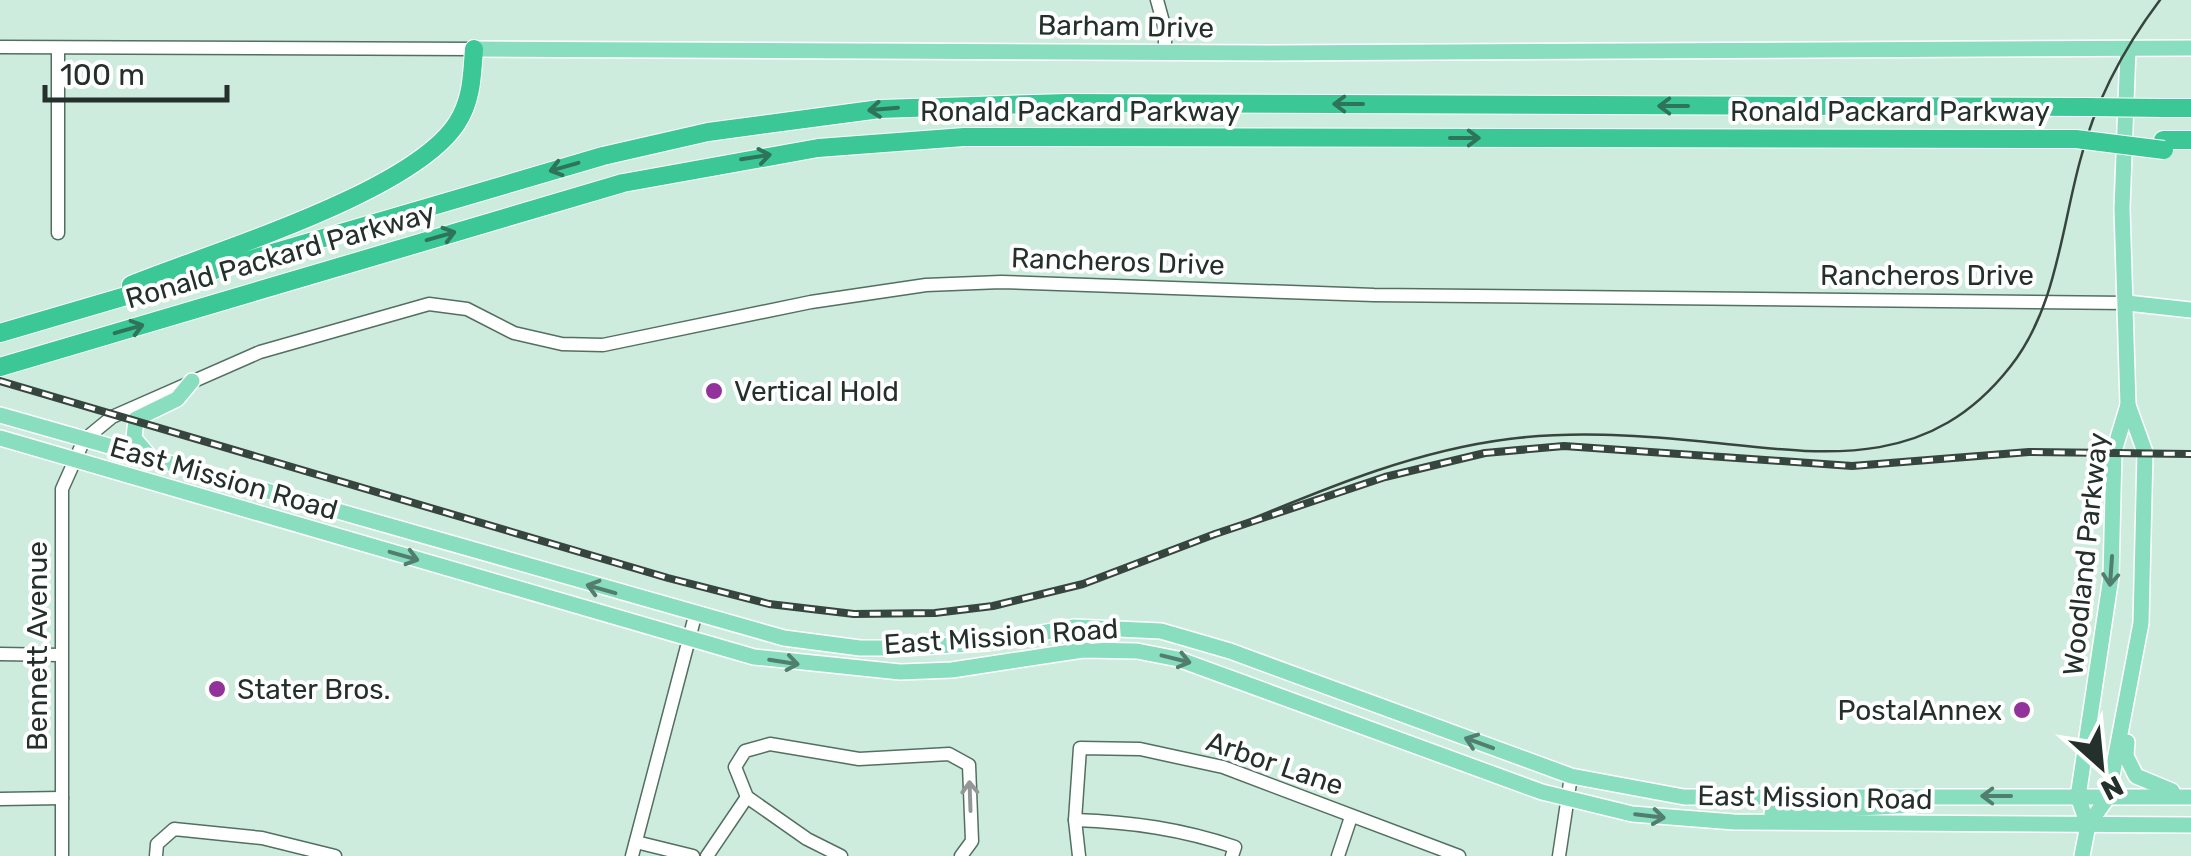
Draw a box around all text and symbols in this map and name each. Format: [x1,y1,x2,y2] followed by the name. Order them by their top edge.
[1037,8,1214,45] street label: Barham Drive
[45,40,228,102] scale bar
[60,57,145,93] text: 100 m
[920,95,1240,128] street label: Ronald Packard Parkway
[1333,95,1365,114] one-way arrow
[1730,95,2050,128] street label: Ronald Packard Parkway
[1658,96,1690,116] one-way arrow
[868,100,900,119] one-way arrow
[1448,128,1480,148] one-way arrow
[739,148,771,166] one-way arrow
[549,159,580,177] one-way arrow
[122,196,438,315] street label: Ronald Packard Parkway
[425,226,456,244] one-way arrow
[1011,241,1225,282] street label: Rancheros Drive
[1820,259,2034,292] street label: Rancheros Drive
[113,319,144,337] one-way arrow
[734,375,899,408] place label: Vertical Hold
[703,380,725,402] marker: Vertical Hold
[106,430,341,527] street label: East Mission Road
[2056,431,2115,677] street label: Woodland Parkway
[21,541,54,751] street label: Bennett Avenue
[387,548,419,566] one-way arrow
[2102,555,2121,587] one-way arrow
[586,579,618,597] one-way arrow
[883,612,1119,661] street label: East Mission Road
[1159,651,1191,669] one-way arrow
[767,653,799,672] one-way arrow
[237,673,391,706] place label: Stater Bros.
[206,678,228,700] marker: Stater Bros.
[1838,694,2002,727] place label: PostalAnnex
[2011,699,2033,721] marker: PostalAnnex
[2051,716,2151,816] north arrow
[1202,725,1348,802] street label: Arbor Lane
[1465,733,1496,751] one-way arrow
[2096,769,2129,807] text: N
[1697,779,1933,816] street label: East Mission Road
[961,781,980,813] one-way arrow
[1981,786,2014,806] one-way arrow
[1633,807,1666,826] one-way arrow

